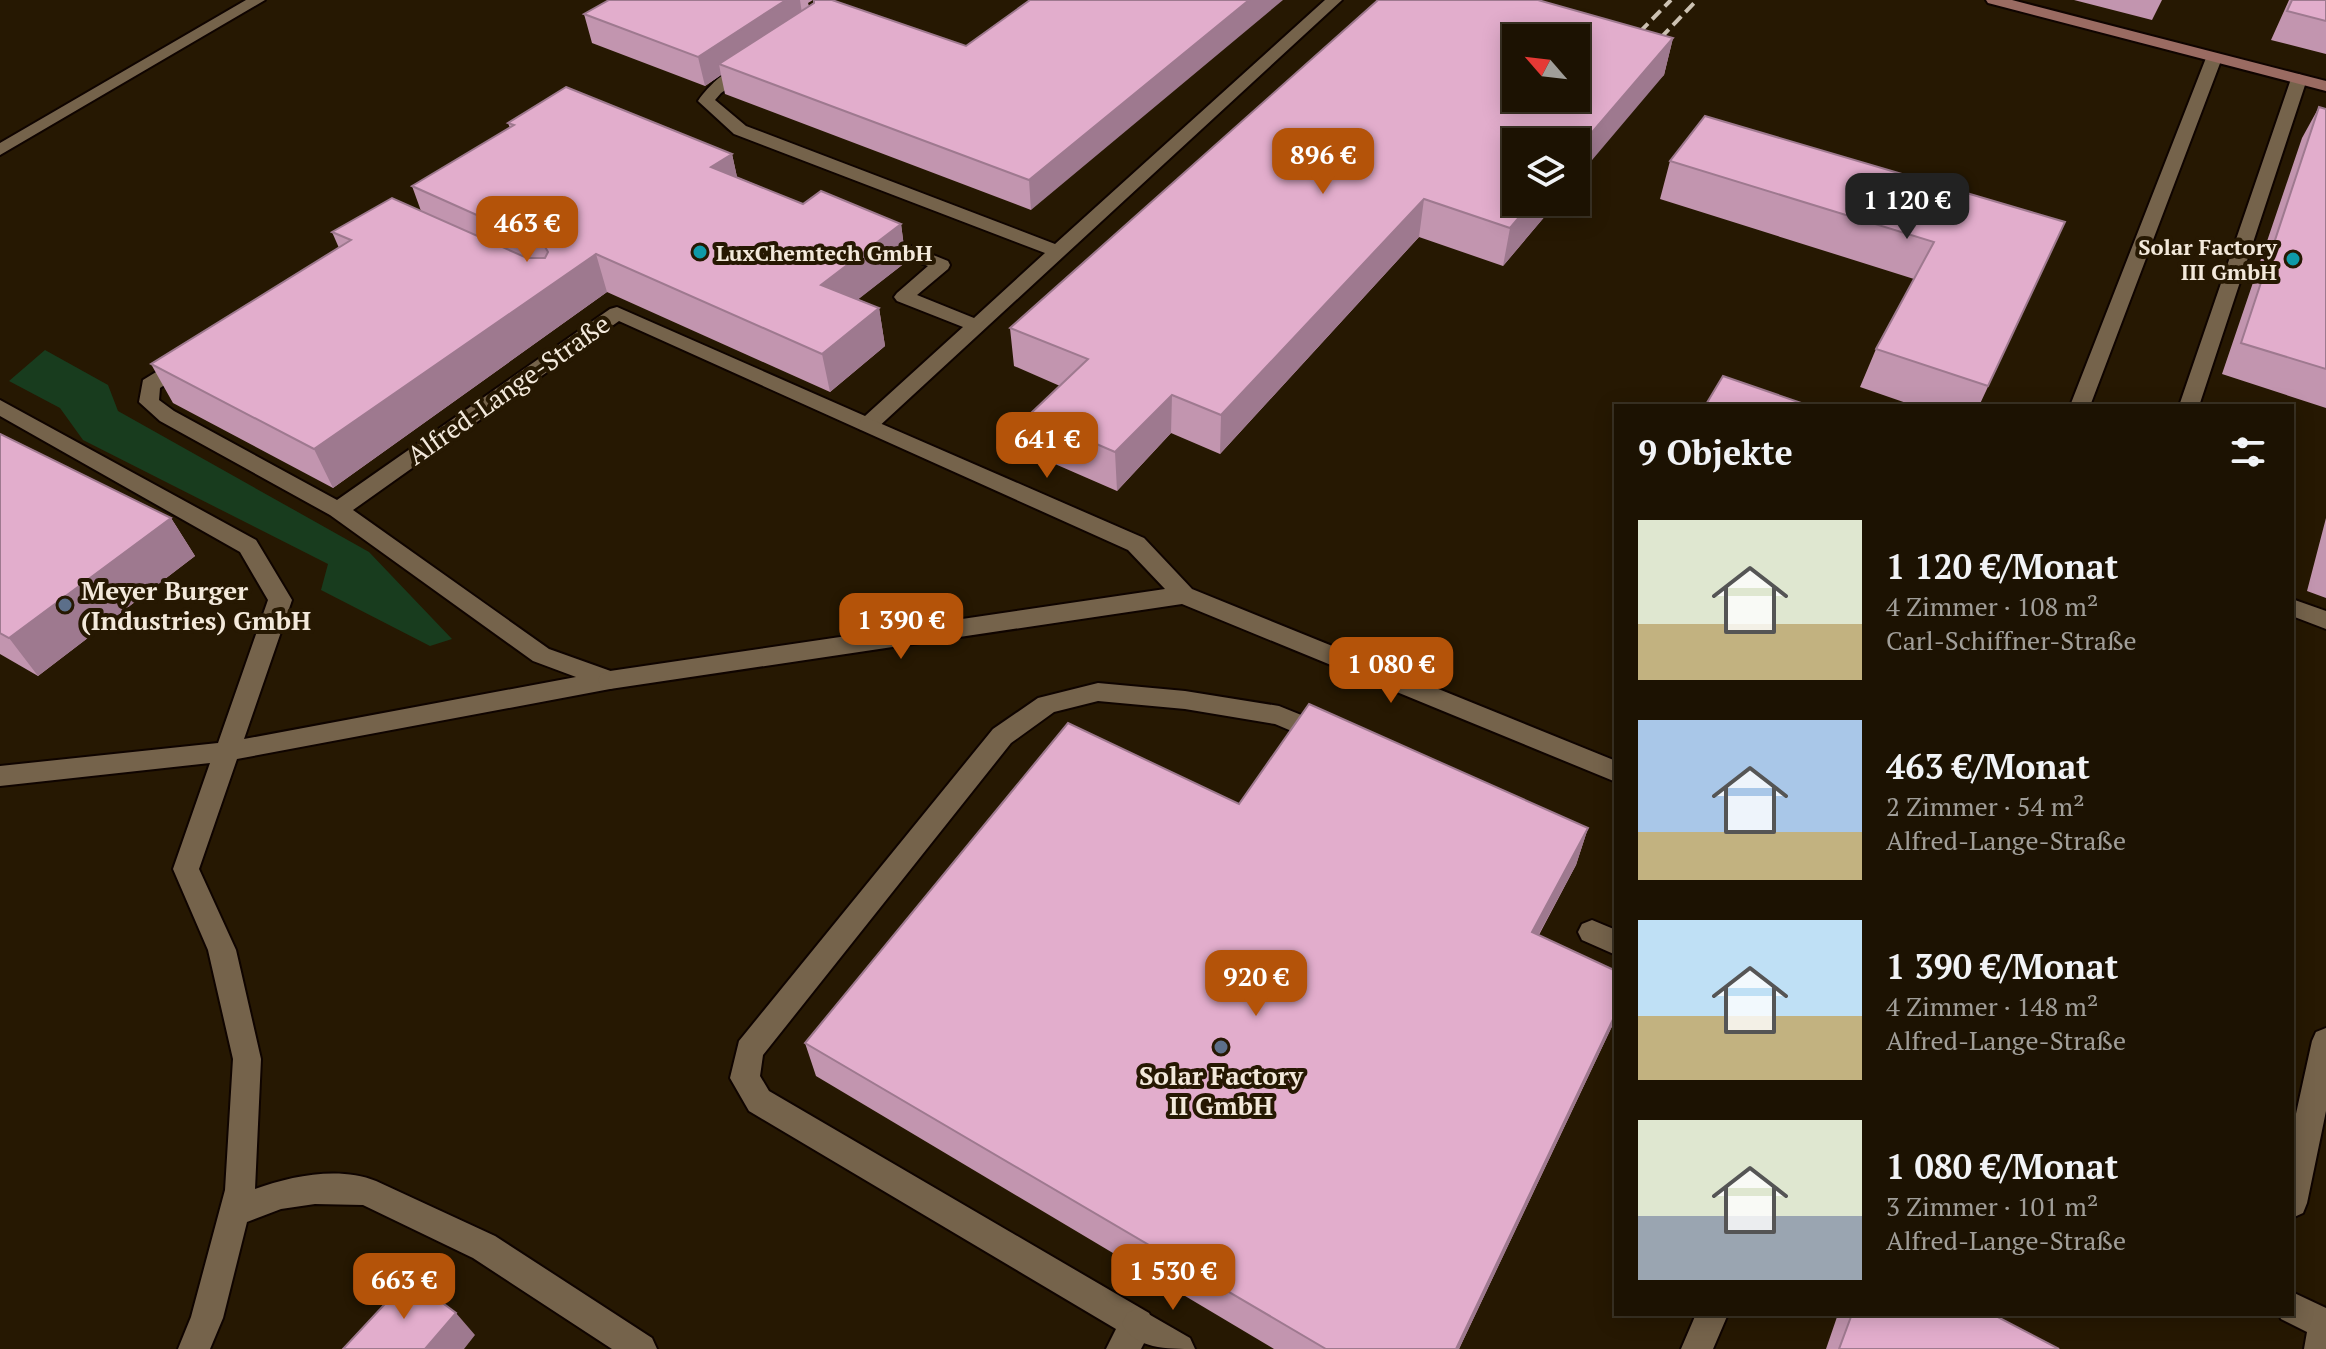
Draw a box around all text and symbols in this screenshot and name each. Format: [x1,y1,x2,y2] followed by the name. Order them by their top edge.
[1502,24,1590,112] north arrow
[1502,24,1590,216] map controls
[1267,128,1379,196] pin: 896 €
[1502,128,1590,216] button: layers
[1290,137,1356,171] text: 896 €
[1833,173,1981,241] pin: 1 120 €
[1863,182,1951,216] text: 1 120 €
[471,196,583,264] pin: 463 €
[494,205,560,239] text: 463 €
[2138,232,2277,286] place label: Solar Factory III GmbH
[716,238,933,267] place label: LuxChemtech GmbH
[691,243,709,261] marker: LuxChemtech GmbH
[2284,250,2302,268] marker: Solar Factory III GmbH
[400,306,616,472] street label: Alfred-Lange-Straße
[991,412,1103,480] pin: 641 €
[1014,421,1080,455] text: 641 €
[1638,430,1793,475] text: 9 Objekte
[2226,430,2270,474] icon: filters
[1886,544,2118,589] text: 1 120 €/Monat
[1702,552,1798,648] icon: home
[81,573,311,637] place label: Meyer Burger (Industries) GmbH
[1886,589,2098,623] text: 4 Zimmer · 108 m²
[827,593,975,661] pin: 1 390 €
[56,596,74,614] marker: Meyer Burger (Industries) GmbH
[857,602,945,636] text: 1 390 €
[1886,623,2137,657] text: Carl-Schiffner-Straße
[1317,637,1465,705] pin: 1 080 €
[1347,646,1435,680] text: 1 080 €
[1886,744,2090,789] text: 463 €/Monat
[1702,752,1798,848] icon: home
[1886,789,2084,823] text: 2 Zimmer · 54 m²
[1886,823,2126,857] text: Alfred-Lange-Straße
[1886,944,2118,989] text: 1 390 €/Monat
[1200,950,1312,1018] pin: 920 €
[1702,952,1798,1048] icon: home
[1223,959,1289,993] text: 920 €
[1886,989,2098,1023] text: 4 Zimmer · 148 m²
[1886,1023,2126,1057] text: Alfred-Lange-Straße
[1212,1038,1230,1056] marker: Solar Factory II GmbH
[1139,1058,1304,1122] place label: Solar Factory II GmbH
[1886,1144,2118,1189] text: 1 080 €/Monat
[1702,1152,1798,1248] icon: home
[1886,1189,2098,1223] text: 3 Zimmer · 101 m²
[1886,1223,2126,1257] text: Alfred-Lange-Straße
[1099,1244,1247,1312] pin: 1 530 €
[348,1253,460,1321] pin: 663 €
[1129,1253,1217,1287] text: 1 530 €
[371,1262,437,1296] text: 663 €

